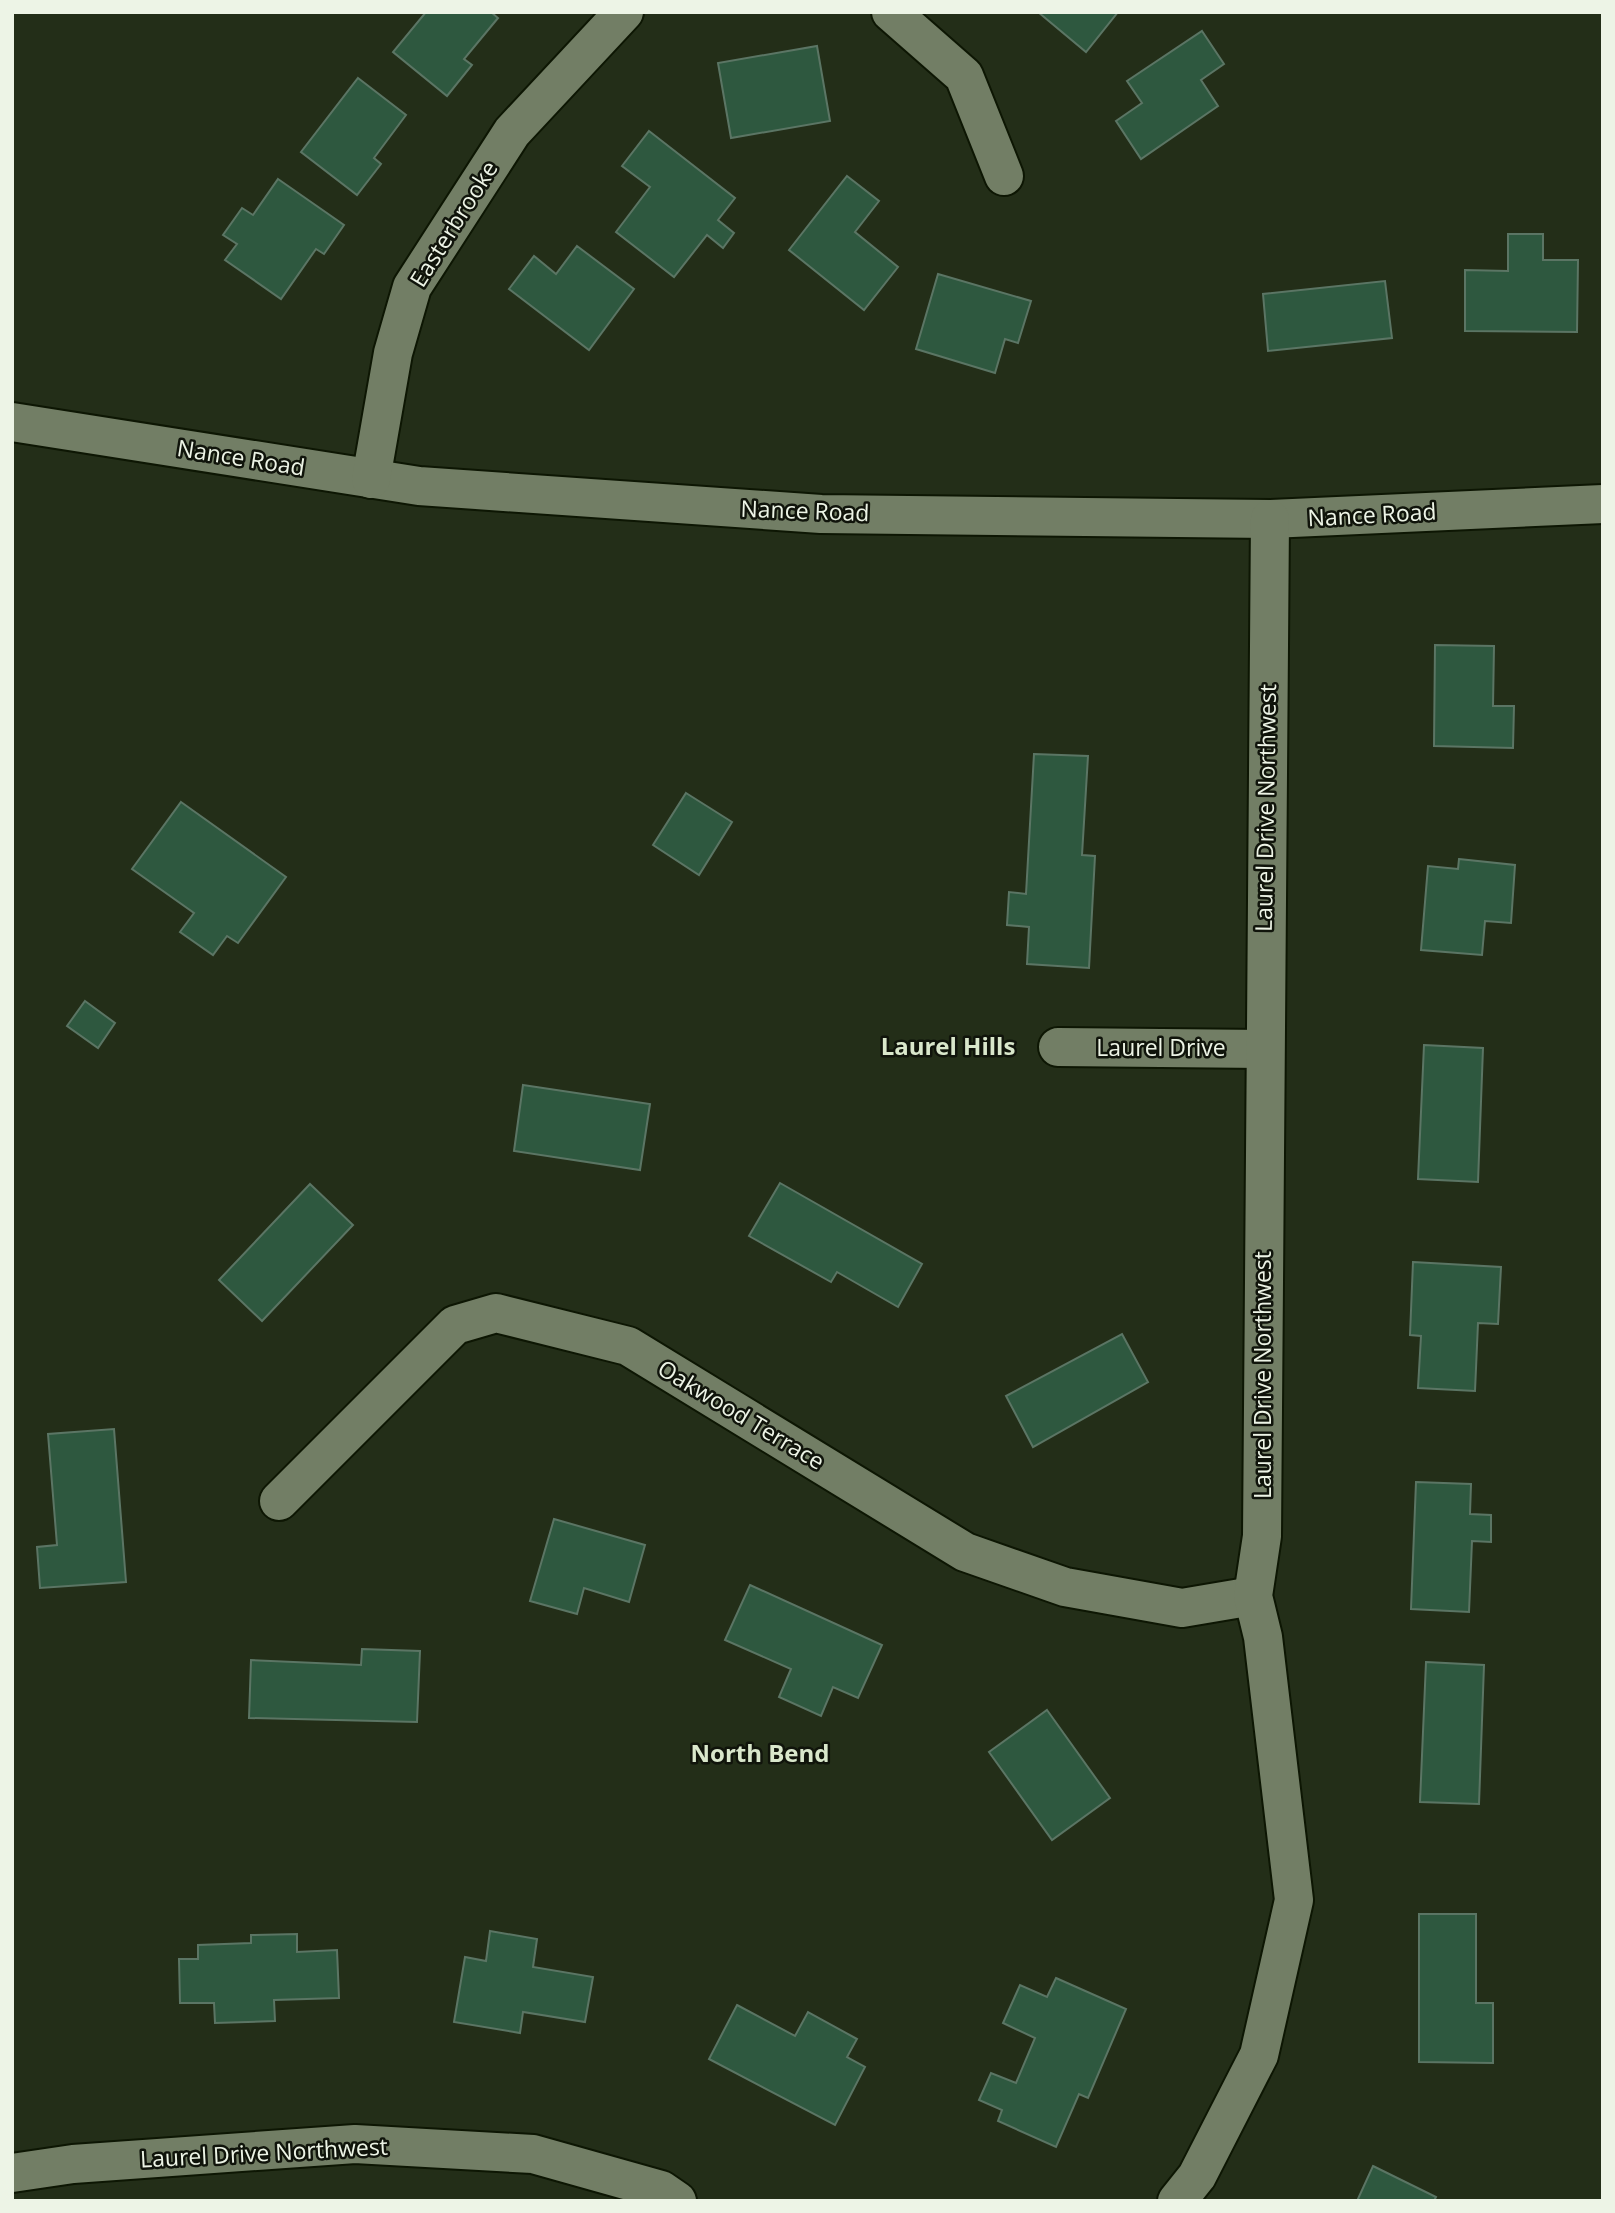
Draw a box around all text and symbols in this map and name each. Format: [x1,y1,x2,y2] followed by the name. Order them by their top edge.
[402,154,505,293] street label: Easterbrooke
[175,431,307,483] street label: Nance Road
[740,492,870,528] street label: Nance Road
[1307,495,1437,533] street label: Nance Road
[1247,684,1283,932] street label: Laurel Drive Northwest
[881,1029,1015,1062] district label: Laurel Hills
[1096,1031,1226,1063] street label: Laurel Drive
[1246,1251,1278,1499] street label: Laurel Drive Northwest
[652,1352,831,1477] street label: Oakwood Terrace
[691,1736,829,1769] district label: North Bend
[139,2130,389,2174] street label: Laurel Drive Northwest

